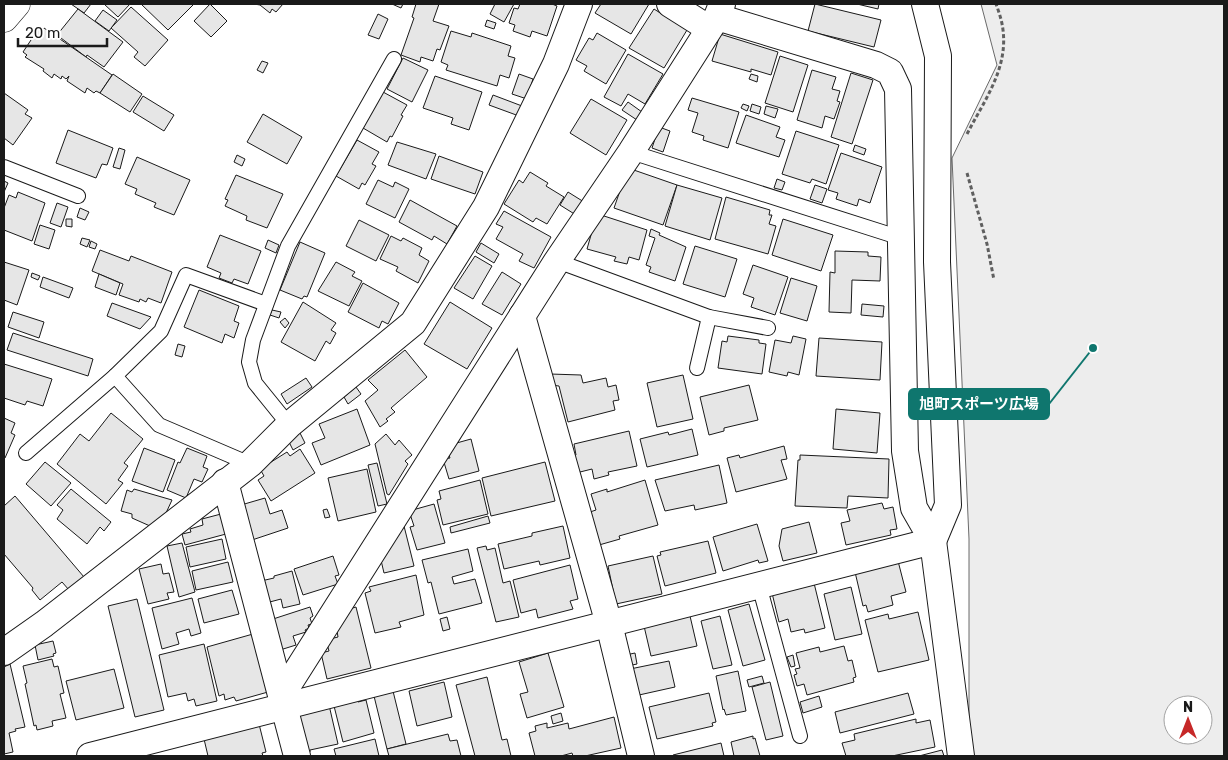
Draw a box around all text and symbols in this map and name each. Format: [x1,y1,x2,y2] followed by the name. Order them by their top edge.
[18,15,106,47] scale bar
[25,24,60,42] text: 20 m
[909,389,1049,419] callout: 旭町スポーツ広場
[919,395,1039,413] text: 旭町スポーツ広場
[1163,695,1213,745] north arrow
[1183,699,1193,716] text: N

